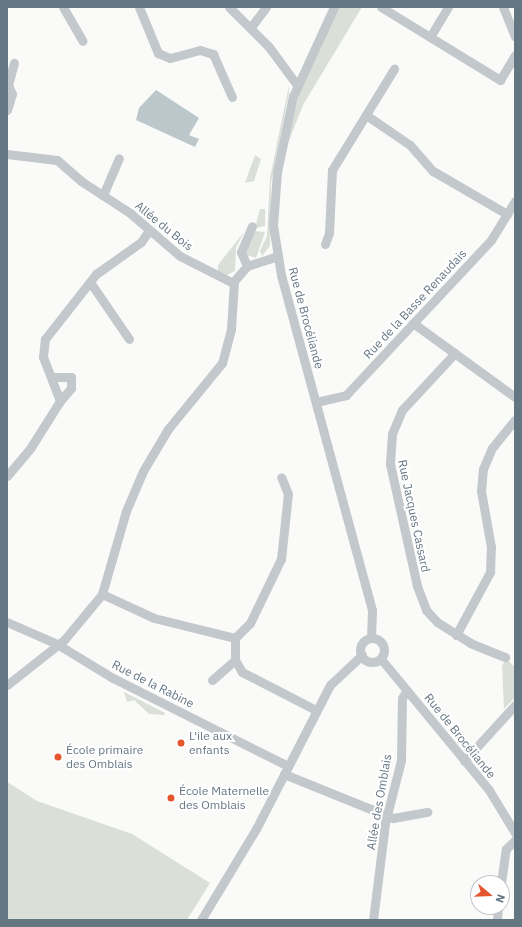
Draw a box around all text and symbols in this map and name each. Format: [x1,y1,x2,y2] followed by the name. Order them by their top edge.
[132,198,196,254] street label: Allée du Bois
[360,246,470,362] street label: Rue de la Basse Renaudais
[285,266,327,370] street label: Rue de Brocéliande
[395,458,433,574] street label: Rue Jacques Cassard
[110,657,196,711] street label: Rue de la Rabine
[421,691,499,781] street label: Rue de Brocéliande
[189,729,232,757] place label: L'ile aux enfants
[176,738,186,748] marker: L'ile aux enfants
[66,743,143,771] place label: École primaire des Omblais
[53,752,63,762] marker: École primaire des Omblais
[364,753,394,851] street label: Allée des Omblais
[179,784,269,812] place label: École Maternelle des Omblais
[166,793,176,803] marker: École Maternelle des Omblais
[470,875,510,915] north arrow
[492,893,508,905] text: N

